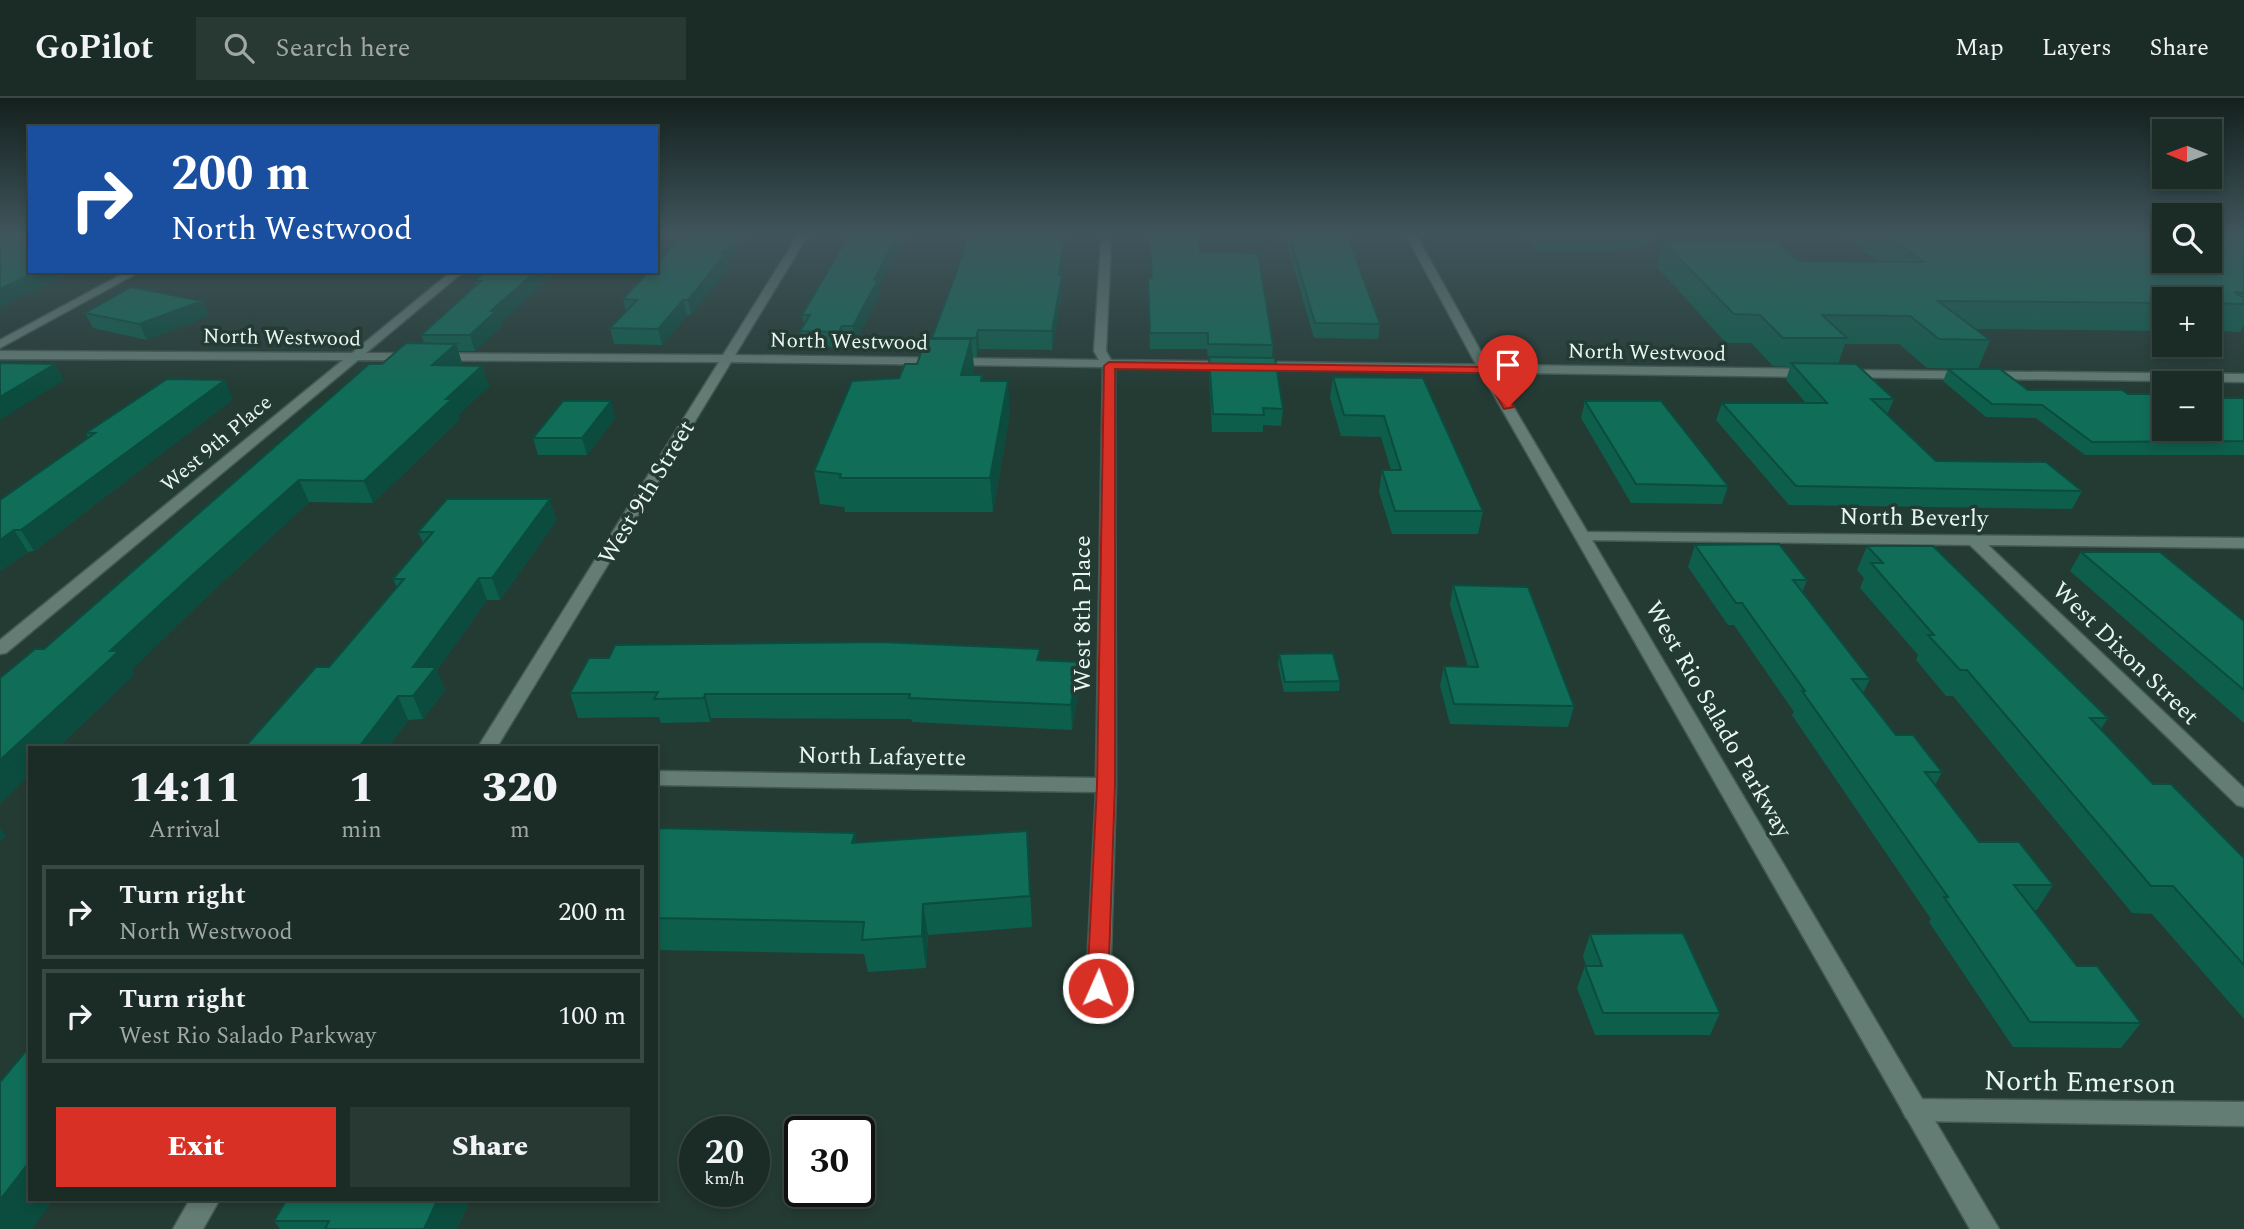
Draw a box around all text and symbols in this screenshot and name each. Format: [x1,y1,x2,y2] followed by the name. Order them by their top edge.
[196,17,686,80] search box
[35,23,154,73] text: GoPilot
[276,28,410,68] text: Search here
[220,29,258,67] icon: search
[1955,30,2004,66] text: Map
[2042,30,2112,66] text: Layers
[2150,30,2209,66] text: Share
[2152,119,2222,189] north arrow
[2152,119,2222,441] map controls
[171,137,310,212] text: 200 m
[56,154,147,245] icon: right
[2152,203,2222,273] button: search
[171,205,412,254] text: North Westwood
[2152,287,2222,357] button: +
[202,321,361,355] street label: North Westwood
[769,325,928,359] street label: North Westwood
[1478,335,1538,407] pin
[1567,336,1726,370] street label: North Westwood
[1489,346,1527,384] icon: arrive
[2152,371,2222,441] button: −
[154,387,280,500] street label: West 9th Place
[590,413,704,572] street label: West 9th Street
[1839,499,1990,537] street label: North Beverly
[1065,536,1101,692] street label: West 8th Place
[2043,574,2207,734] street label: West Dixon Street
[1635,594,1802,846] street label: West Rio Salado Parkway
[797,738,966,776] street label: North Lafayette
[128,757,241,820] text: 14:11
[349,757,374,820] text: 1
[482,757,558,820] text: 320
[149,813,221,848] text: Arrival
[341,813,382,848] text: min
[510,813,530,848] text: m
[119,875,246,915] text: Turn right
[558,892,626,932] text: 200 m
[60,893,98,931] icon: right
[119,915,293,950] text: North Westwood
[1061,951,1135,1025] position arrow
[119,979,246,1019] text: Turn right
[558,996,626,1036] text: 100 m
[60,997,98,1035] icon: right
[119,1019,376,1054] text: West Rio Salado Parkway
[1983,1059,2177,1106] street label: North Emerson
[56,1107,336,1187] button: Exit
[350,1107,630,1187] button: Share
[784,1116,875,1207] speed limit sign: 30
[705,1126,744,1179] text: 20
[704,1165,745,1192] text: km/h

